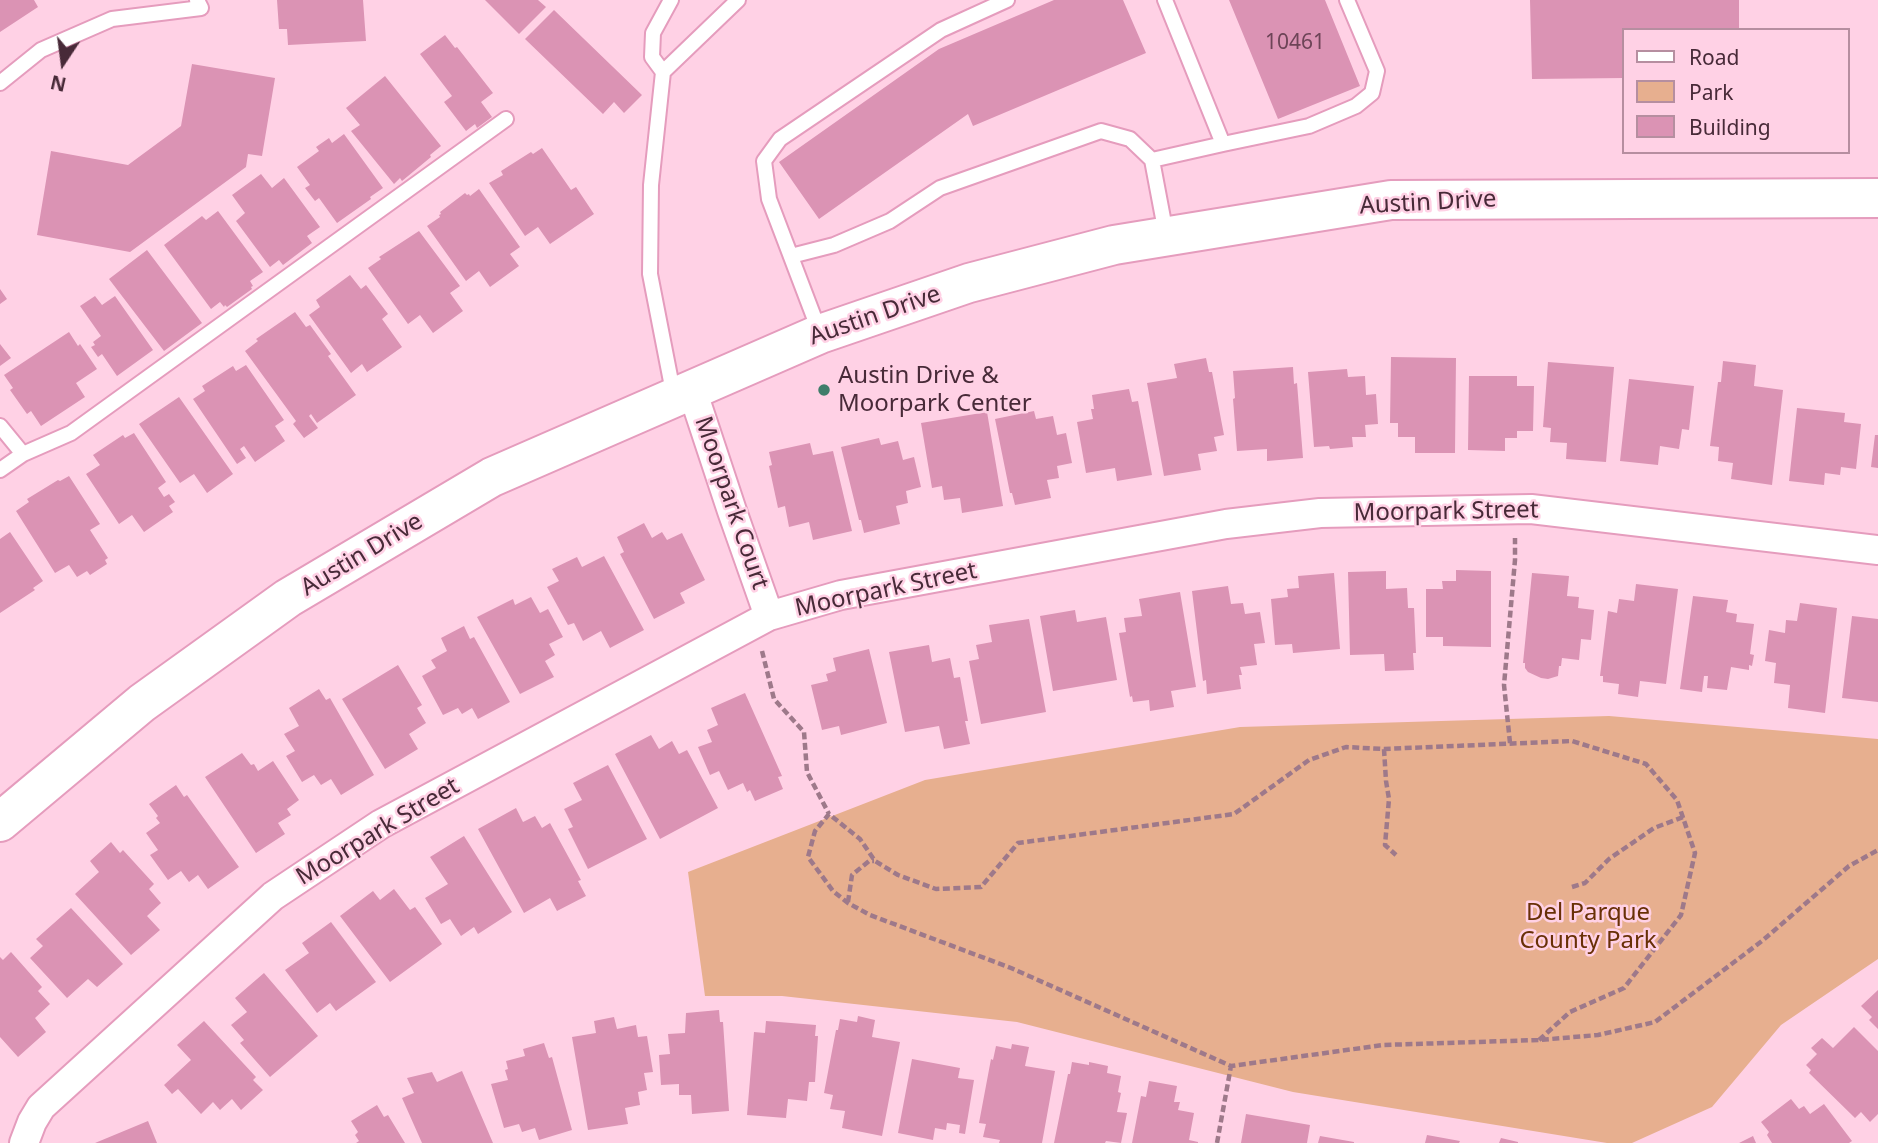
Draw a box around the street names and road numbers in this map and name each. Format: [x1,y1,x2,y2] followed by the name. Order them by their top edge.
[1359,185,1497,221] street label: Austin Drive
[806,280,944,352] street label: Austin Drive
[688,413,774,593] street label: Moorpark Court
[1353,496,1539,528] street label: Moorpark Street
[296,507,428,603] street label: Austin Drive
[793,557,979,623] street label: Moorpark Street
[291,772,465,892] street label: Moorpark Street

